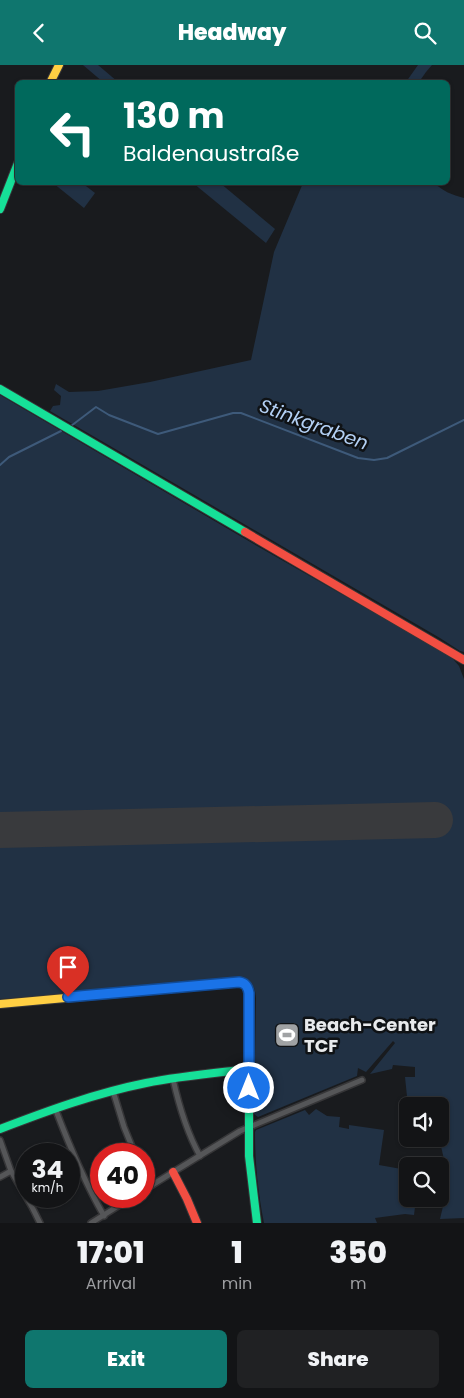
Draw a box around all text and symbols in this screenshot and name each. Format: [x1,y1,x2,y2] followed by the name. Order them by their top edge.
[178,17,286,48] text: Headway
[25,19,53,47] icon: back
[411,19,439,47] icon: search
[123,91,225,140] text: 130 m
[40,100,105,165] icon: left
[123,138,300,169] text: Baldenaustraße
[256,392,372,457] water label: Stinkgraben
[47,946,89,997] pin
[54,953,82,981] icon: arrive
[304,1012,436,1058] place label: Beach-Center TCF
[274,1022,300,1048] sports icon: Beach-Center TCF
[222,1061,274,1113] position arrow
[399,1097,449,1207] map controls
[399,1097,449,1147] button: sound
[90,1143,155,1208] speed limit sign: 40
[31,1152,64,1187] text: 34
[399,1157,449,1207] button: search
[32,1179,63,1196] text: km/h
[77,1231,145,1274] text: 17:01
[231,1231,243,1274] text: 1
[329,1231,387,1274] text: 350
[86,1272,136,1295] text: Arrival
[222,1272,252,1295] text: min
[350,1272,366,1295] text: m
[25,1330,227,1388] button: Exit
[237,1330,439,1388] button: Share

